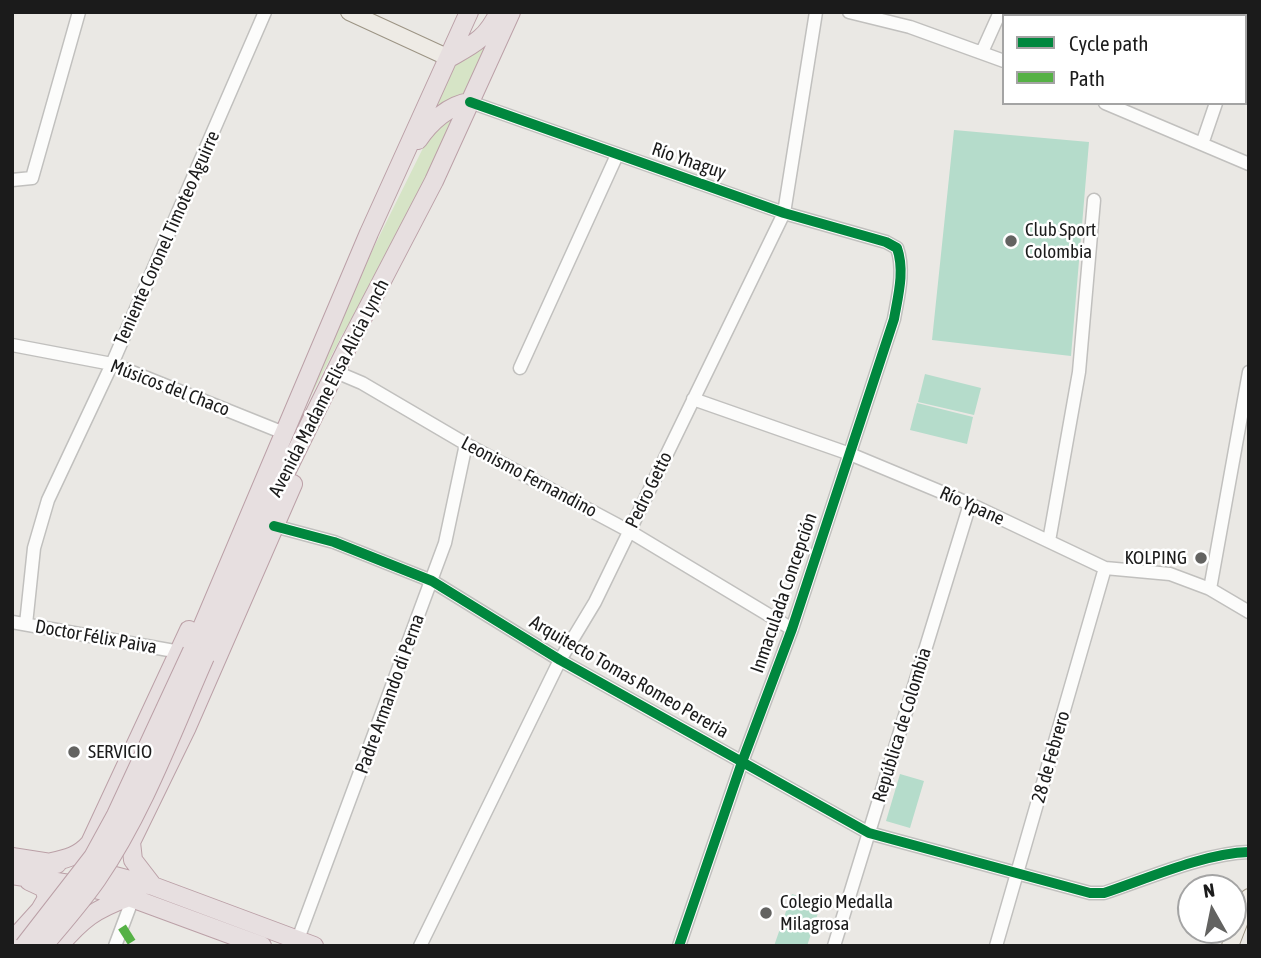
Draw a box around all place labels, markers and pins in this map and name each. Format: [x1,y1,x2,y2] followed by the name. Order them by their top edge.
[1025,219,1096,263] place label: Club Sport Colombia
[1003,233,1019,249] marker: Club Sport Colombia
[1124,547,1187,569] place label: KOLPING
[1193,550,1209,566] marker: KOLPING
[88,741,152,763] place label: SERVICIO
[66,744,82,760] marker: SERVICIO
[780,891,893,935] place label: Colegio Medalla Milagrosa
[758,905,774,921] marker: Colegio Medalla Milagrosa

